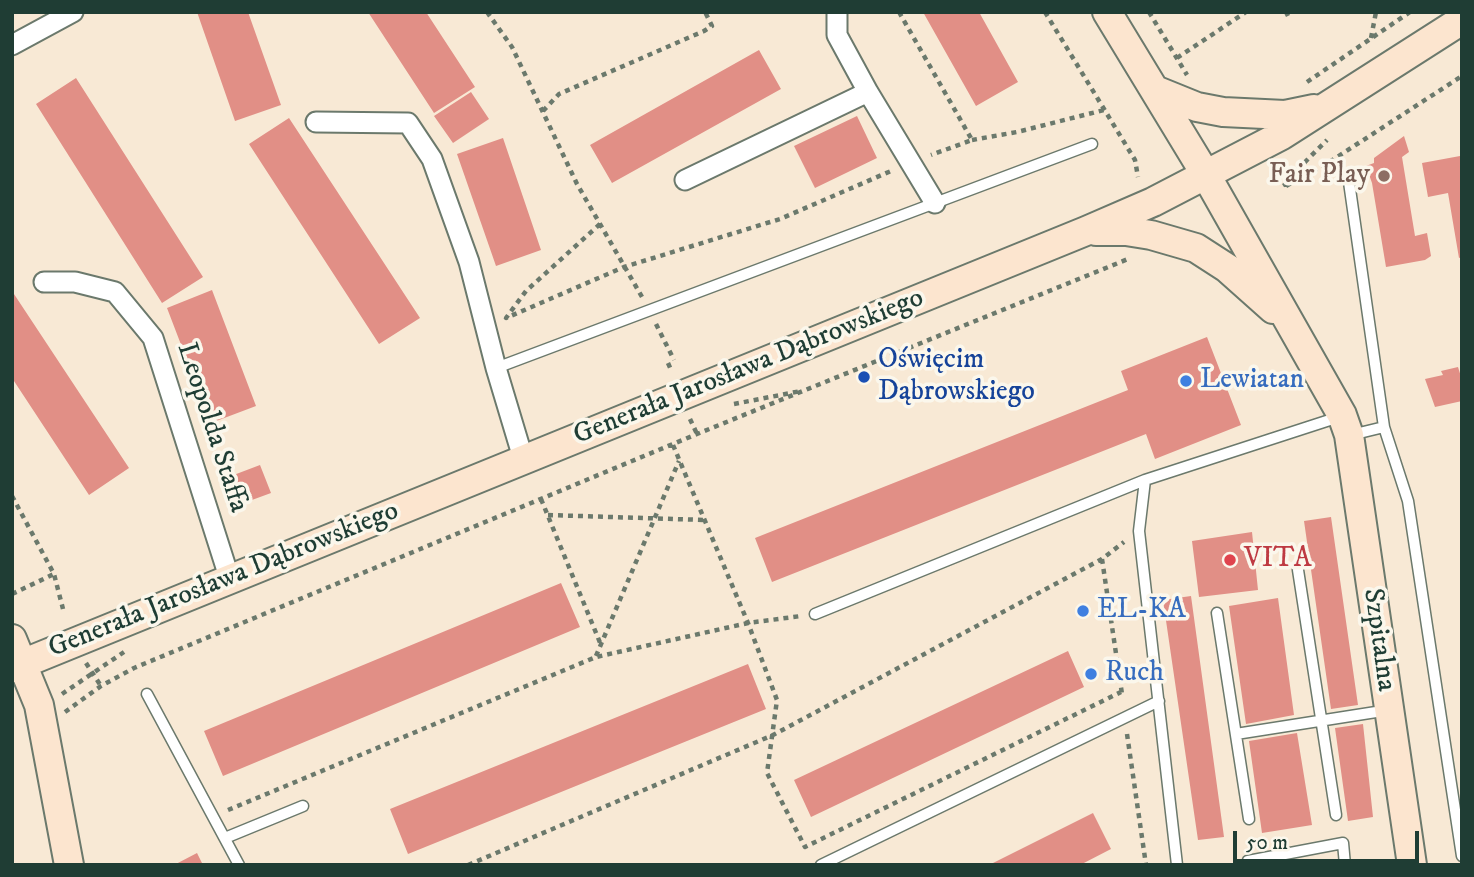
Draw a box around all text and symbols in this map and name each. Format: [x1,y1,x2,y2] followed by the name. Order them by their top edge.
[1269,159,1370,193] place label: Fair Play
[1376,168,1392,184] marker: Fair Play
[569,282,929,454] street label: Generała Jarosława Dąbrowskiego
[168,339,254,517] street label: Leopolda Staffa
[878,344,1035,410] place label: Oświęcim Dąbrowskiego
[1200,364,1304,398] place label: Lewiatan
[856,369,872,385] marker: Oświęcim Dąbrowskiego
[1178,373,1194,389] marker: Lewiatan
[44,495,404,667] street label: Generała Jarosława Dąbrowskiego
[1244,543,1312,577] place label: VITA
[1222,552,1238,568] marker: VITA
[1354,586,1402,694] street label: Szpitalna
[1097,594,1186,628] place label: EL-KA
[1075,603,1091,619] marker: EL-KA
[1105,657,1164,691] place label: Ruch
[1083,666,1099,682] marker: Ruch
[1236,818,1422,862] scale bar
[1246,830,1288,856] text: 50 m

